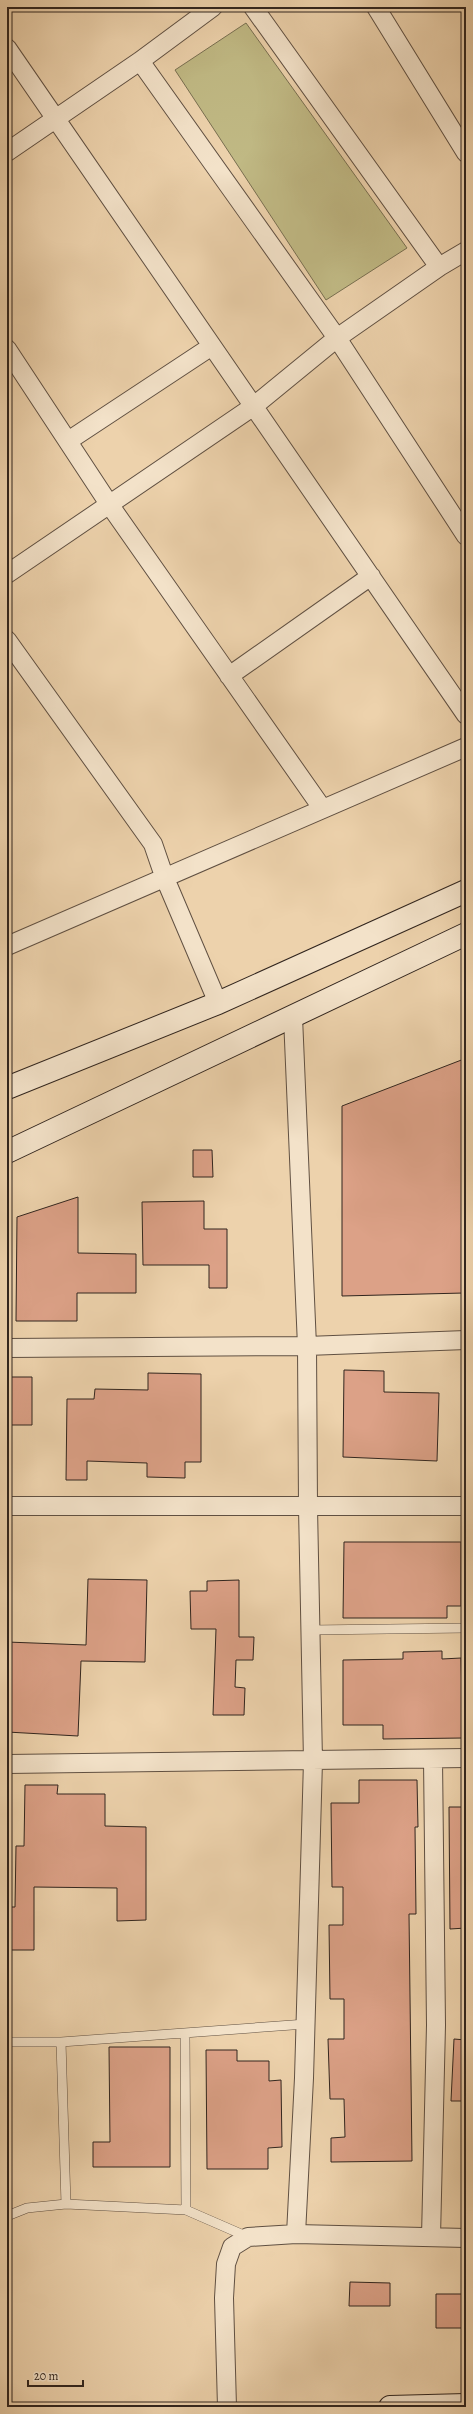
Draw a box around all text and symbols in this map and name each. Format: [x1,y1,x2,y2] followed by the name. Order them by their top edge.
[28,2362,83,2388] scale bar
[34,2368,58,2384] text: 20 m

